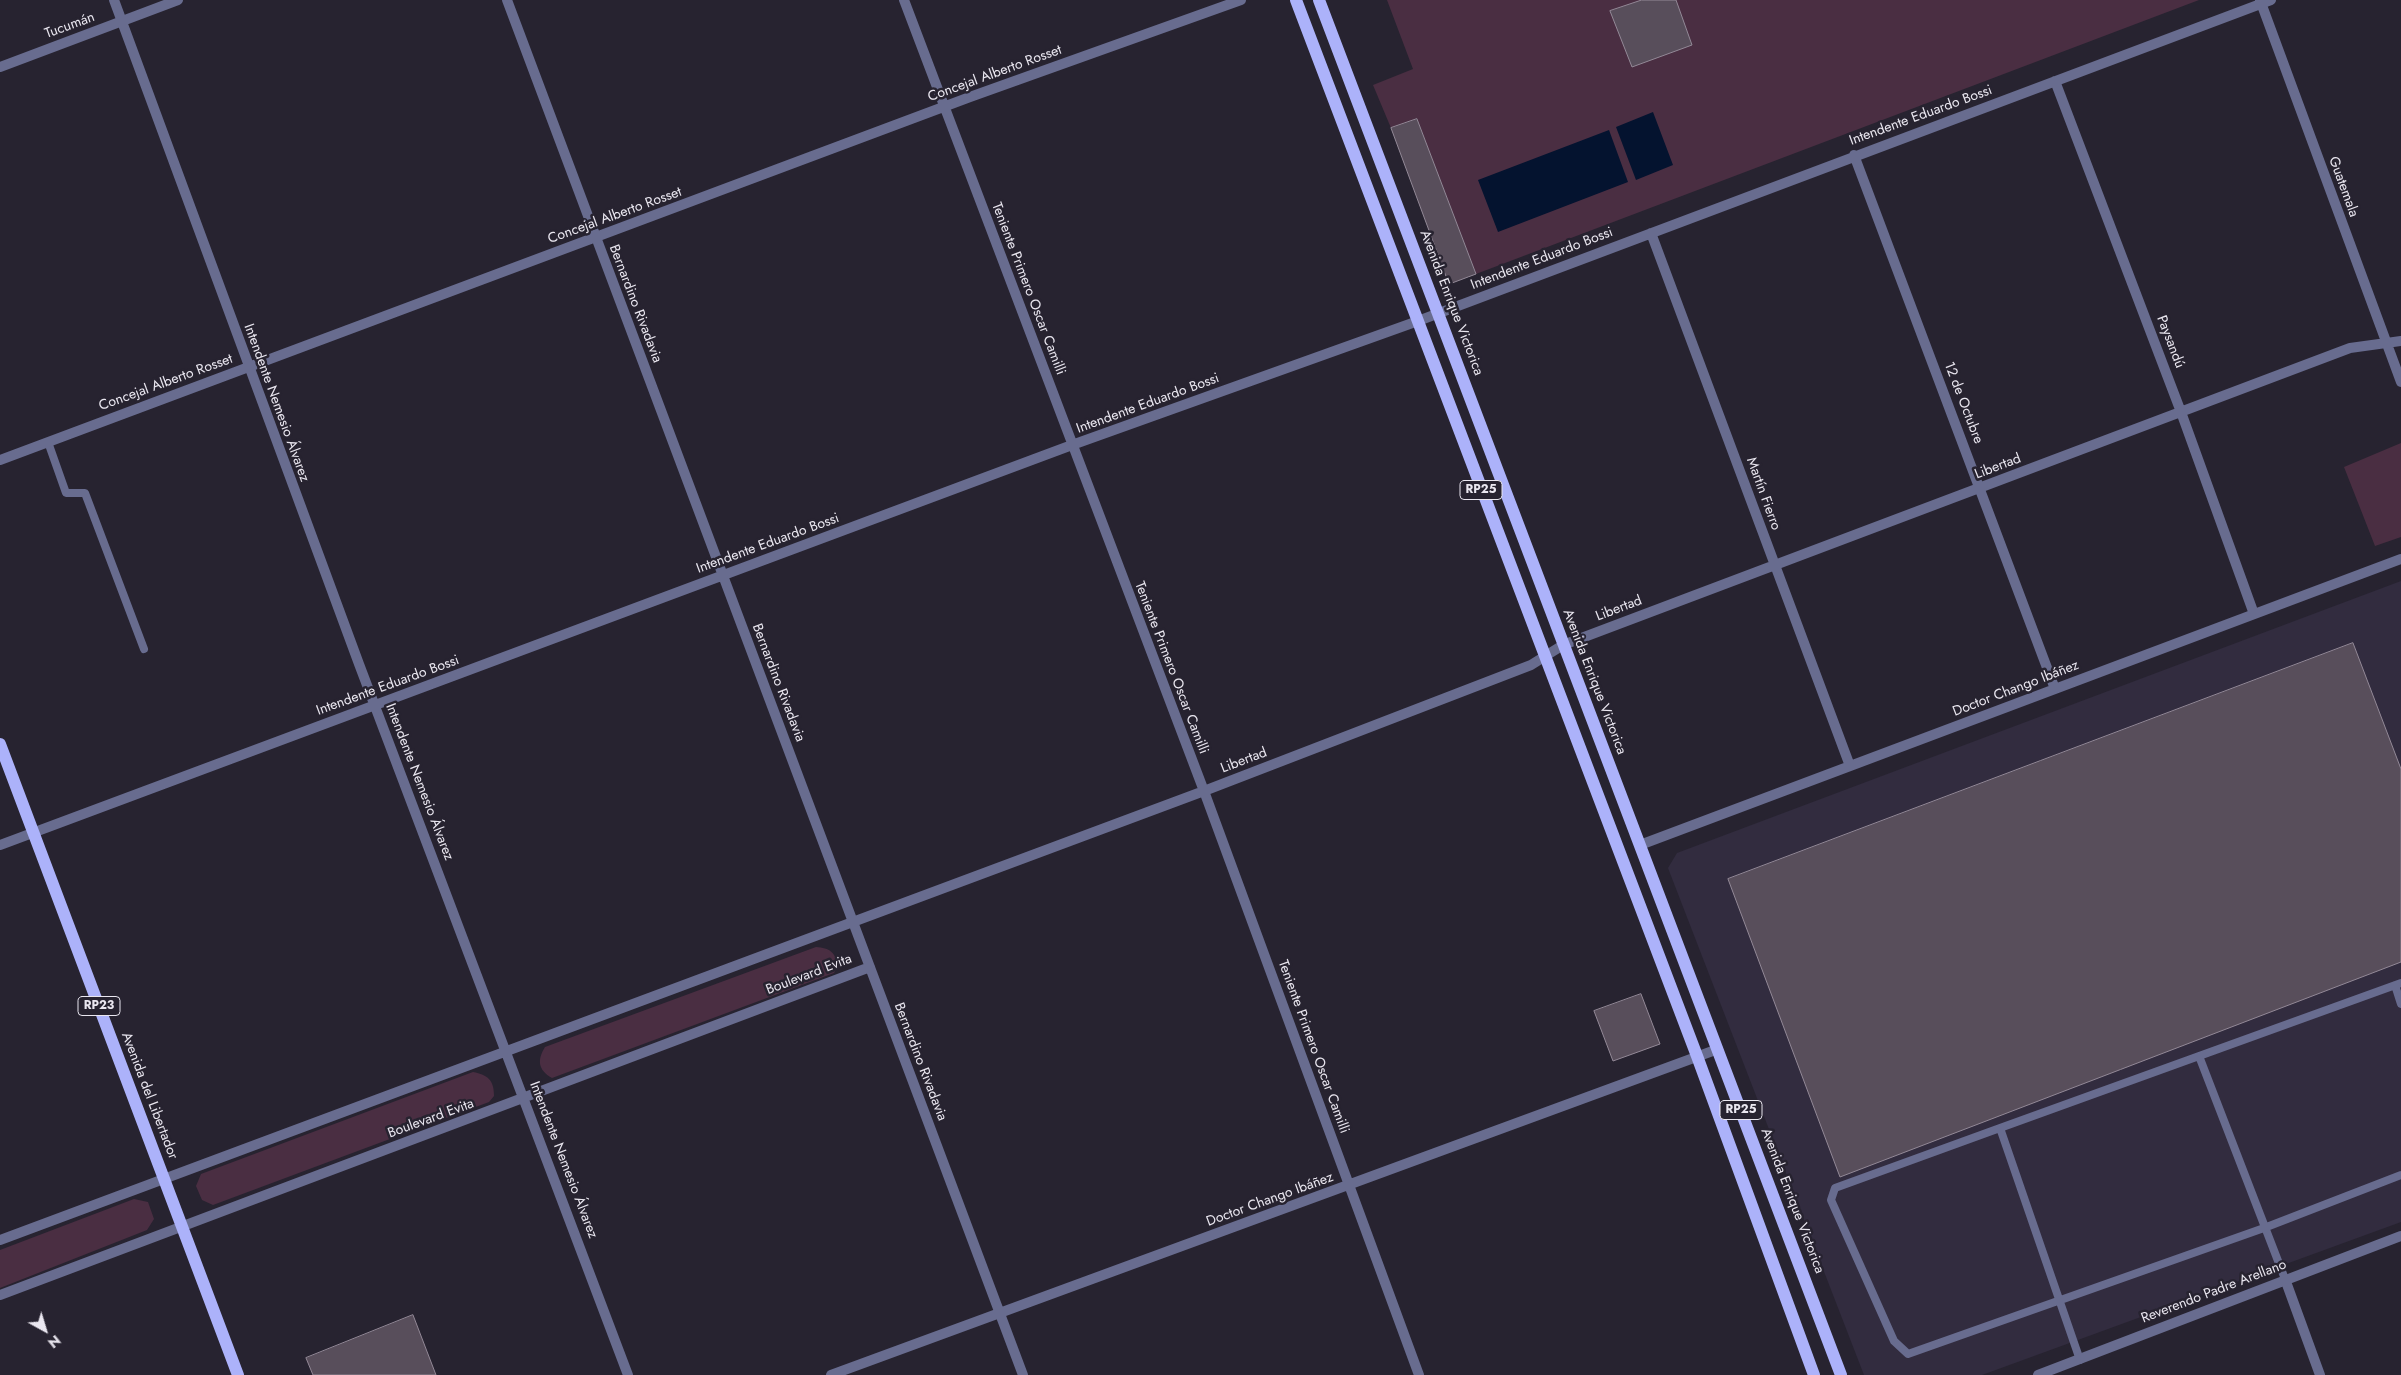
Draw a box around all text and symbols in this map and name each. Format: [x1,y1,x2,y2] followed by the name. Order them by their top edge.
[43,9,97,43] street label: Tucumán
[926,42,1064,106] street label: Concejal Alberto Rosset
[1847,82,1995,150] street label: Intendente Eduardo Bossi
[2324,154,2362,220] street label: Guatemala
[546,184,684,248] street label: Concejal Alberto Rosset
[987,201,1069,377] street label: Teniente Primero Oscar Camilli
[1469,224,1615,294] street label: Intendente Eduardo Bossi
[1416,228,1486,378] street label: Avenida Enrique Victorica
[605,243,665,365] street label: Bernardino Rivadavia
[2152,313,2188,371] street label: Paysandú
[240,322,312,484] street label: Intendente Nemesio Álvarez
[97,351,235,415] street label: Concejal Alberto Rosset
[1940,360,1986,446] street label: 12 de Octubre
[1074,370,1222,438] street label: Intendente Eduardo Bossi
[1973,451,2023,483] street label: Libertad
[1742,455,1784,533] street label: Martín Fierro
[1460,480,1502,500] road number: RP25
[694,510,842,578] street label: Intendente Eduardo Bossi
[1130,580,1212,756] street label: Teniente Primero Oscar Camilli
[1594,593,1644,625] street label: Libertad
[1559,607,1629,757] street label: Avenida Enrique Victorica
[748,622,808,744] street label: Bernardino Rivadavia
[314,652,462,720] street label: Intendente Eduardo Bossi
[1951,657,2081,721] street label: Doctor Chango Ibáñez
[381,701,457,863] street label: Intendente Nemesio Álvarez
[1219,745,1269,777] street label: Libertad
[764,951,854,999] street label: Boulevard Evita
[1274,958,1352,1136] street label: Teniente Primero Oscar Camilli
[78,996,120,1016] road number: RP23
[890,1001,950,1123] street label: Bernardino Rivadavia
[117,1030,181,1162] street label: Avenida del Libertador
[525,1079,601,1241] street label: Intendente Nemesio Álvarez
[386,1096,476,1142] street label: Boulevard Evita
[1720,1100,1762,1120] road number: RP25
[1757,1126,1827,1276] street label: Avenida Enrique Victorica
[1204,1169,1336,1231] street label: Doctor Chango Ibáñez
[2139,1257,2289,1327] street label: Reverendo Padre Arellano
[20,1305,70,1355] north arrow
[44,1330,65,1353] text: N

